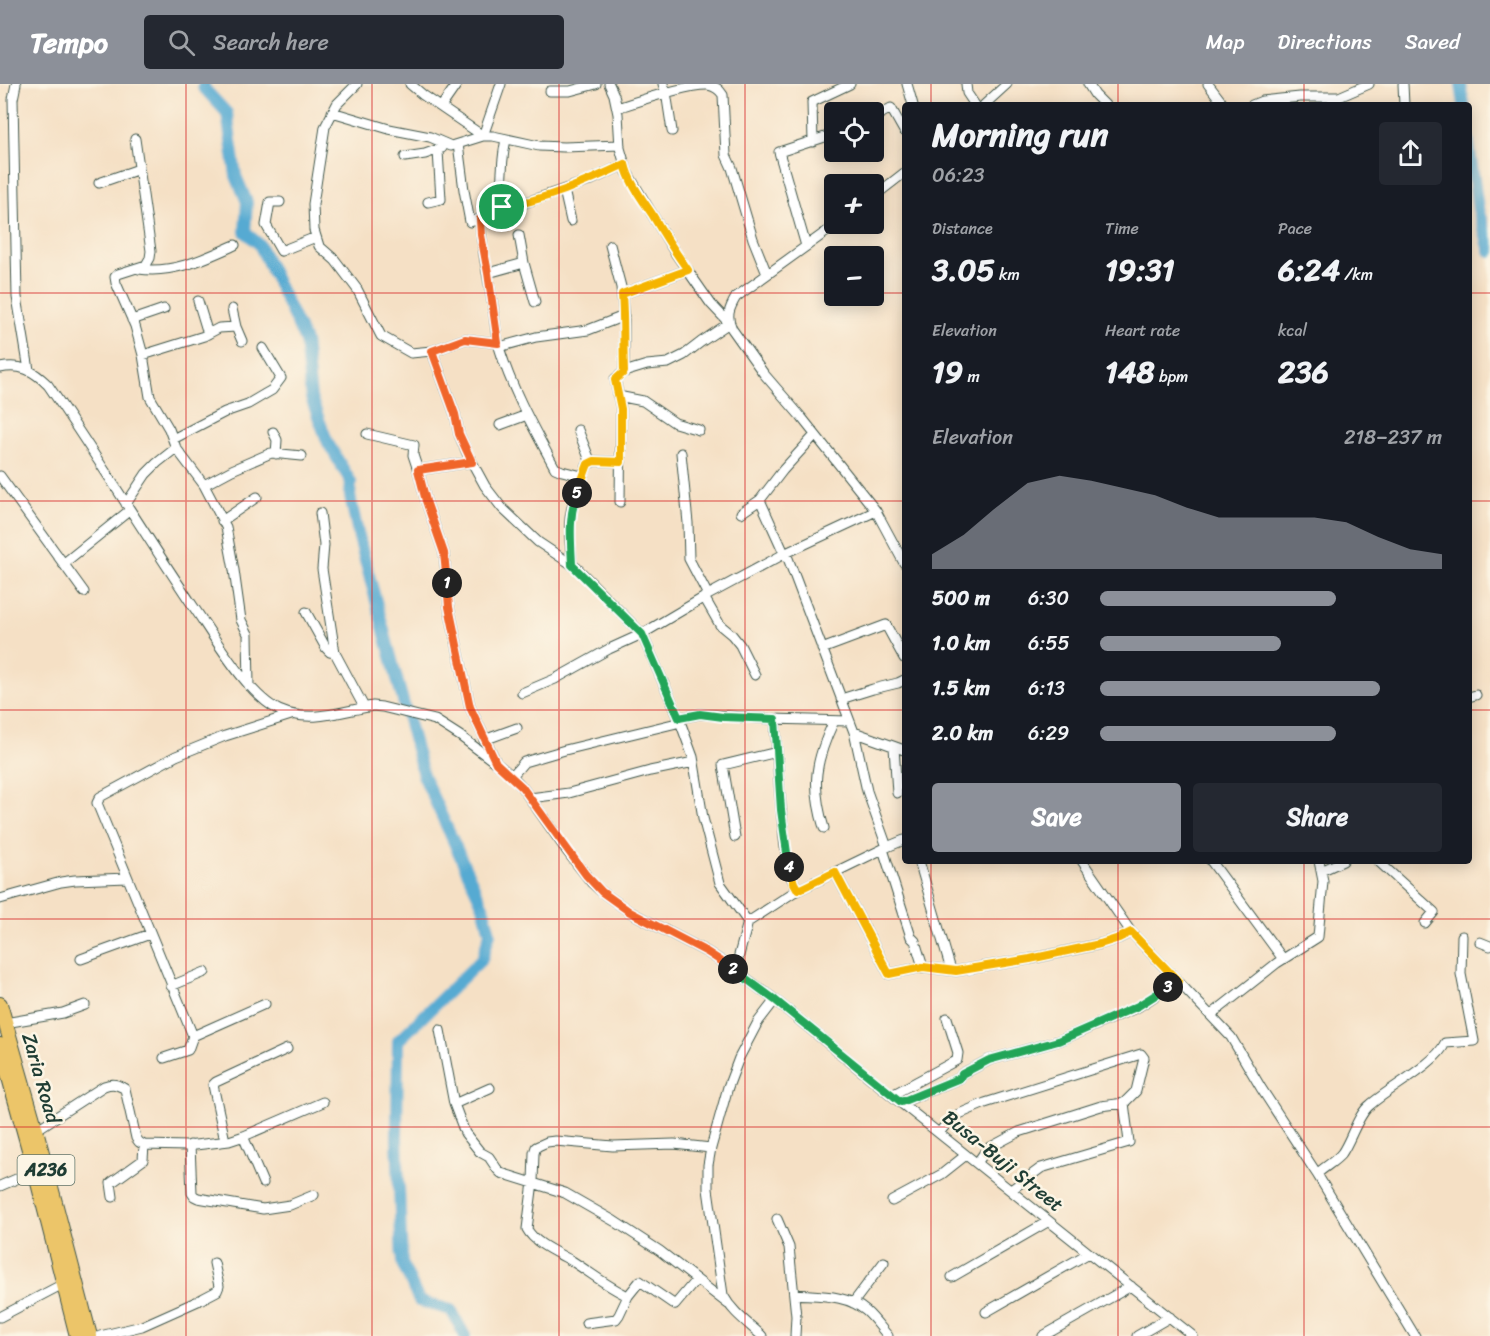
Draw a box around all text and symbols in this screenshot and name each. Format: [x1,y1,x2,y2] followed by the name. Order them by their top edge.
[144,15,564,69] search box
[30,18,108,67] text: Tempo
[213,23,329,62] text: Search here
[1206,23,1244,61] text: Map
[1277,23,1372,61] text: Directions
[1405,23,1460,61] text: Saved
[165,26,198,59] icon: search
[824,102,884,306] map controls
[824,102,884,162] button: locate
[932,106,1108,164] text: Morning run
[1379,122,1442,185] button: share
[932,158,985,193] text: 06:23
[824,174,884,234] button: +
[476,181,527,232] pin
[485,190,518,223] icon: arrive
[932,214,993,243] text: Distance
[1105,214,1139,243] text: Time
[1278,214,1312,243] text: Pace
[932,243,995,297] text: 3.05
[1105,243,1175,297] text: 19:31
[1278,243,1340,297] text: 6:24
[824,246,884,306] button: −
[995,260,1020,289] text: km
[1340,260,1373,289] text: /km
[932,316,997,345] text: Elevation
[1105,316,1180,345] text: Heart rate
[1278,316,1307,345] text: kcal
[932,345,963,399] text: 19
[1105,345,1155,399] text: 148
[1278,345,1329,399] text: 236
[963,362,980,391] text: m
[1155,362,1188,391] text: bpm
[932,420,1013,455] text: Elevation
[1344,420,1442,455] text: 218–237 m
[562,478,592,508] pin: 5
[572,478,582,507] text: 5
[432,568,462,598] pin: 1
[444,568,450,597] text: 1
[932,581,990,616] text: 500 m
[1028,581,1069,616] text: 6:30
[932,626,990,661] text: 1.0 km
[1028,626,1070,661] text: 6:55
[932,671,990,706] text: 1.5 km
[1028,671,1065,706] text: 6:13
[932,716,993,751] text: 2.0 km
[1028,716,1069,751] text: 6:29
[932,783,1181,852] button: Save
[1193,783,1442,852] button: Share
[774,852,804,882] pin: 4
[784,852,794,881] text: 4
[718,954,748,984] pin: 2
[728,954,738,983] text: 2
[1153,972,1183,1002] pin: 3
[1164,972,1172,1001] text: 3
[11,1029,71,1129] street label: Zaria Road
[934,1101,1072,1221] street label: Busa-Buji Street
[18,1155,74,1185] road number: A236

